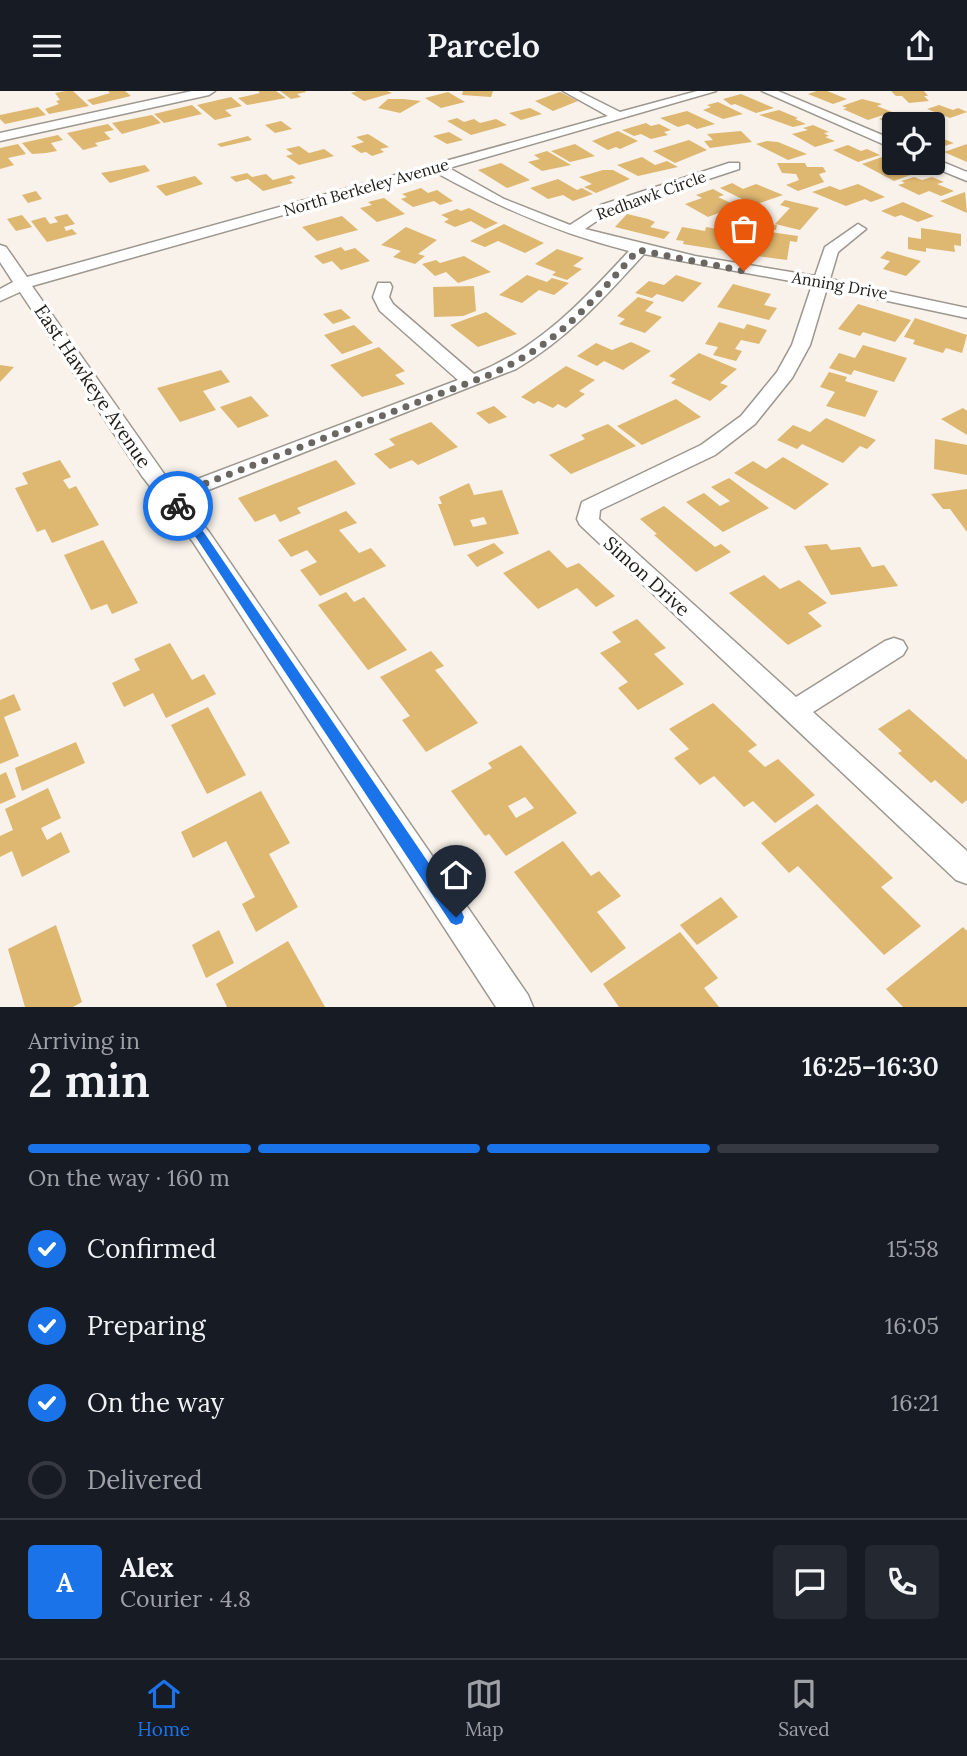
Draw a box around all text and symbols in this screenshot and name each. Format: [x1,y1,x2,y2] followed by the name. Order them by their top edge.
[427,25,540,66] text: Parcelo
[28,27,66,65] icon: menu
[901,27,939,65] icon: share
[882,112,945,175] map controls
[882,112,945,175] button: locate
[281,154,451,220] street label: North Berkeley Avenue
[593,166,709,224] street label: Redhawk Circle
[714,199,774,271] pin
[725,210,763,248] icon: bag
[790,267,890,303] street label: Anning Drive
[29,300,157,472] street label: East Hawkeye Avenue
[143,471,213,541] courier
[159,487,197,525] icon: bike
[599,531,695,621] street label: Simon Drive
[426,845,486,917] pin
[437,856,475,894] icon: home
[28,1026,140,1055] text: Arriving in
[802,1050,939,1083] text: 16:25–16:30
[28,1051,150,1110] text: 2 min
[28,1163,230,1192] text: On the way · 160 m
[28,1230,66,1268] icon: check
[87,1232,216,1265] text: Confirmed
[887,1234,939,1263] text: 15:58
[28,1307,66,1345] icon: check
[87,1309,206,1342] text: Preparing
[885,1311,939,1340] text: 16:05
[28,1384,66,1422] icon: check
[87,1386,224,1419] text: On the way
[891,1388,939,1417] text: 16:21
[87,1463,203,1496] text: Delivered
[773,1545,847,1619] button: chat
[865,1545,939,1619] button: phone
[120,1551,174,1584] text: Alex
[56,1566,74,1599] text: A
[120,1584,251,1613] text: Courier · 4.8
[137,1675,190,1741] tab: Home
[465,1675,503,1741] tab: Map
[778,1675,830,1741] tab: Saved

